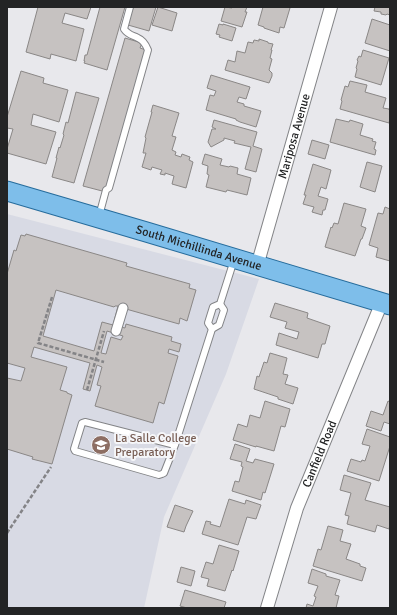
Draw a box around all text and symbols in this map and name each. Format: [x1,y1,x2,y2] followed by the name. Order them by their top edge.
[275,92,314,181] street label: Mariposa Avenue
[134,222,263,274] street label: South Michillinda Avenue
[299,418,340,490] street label: Canfield Road
[115,431,197,460] place label: La Salle College Preparatory
[90,434,112,456] school or university icon: La Salle College Preparatory

